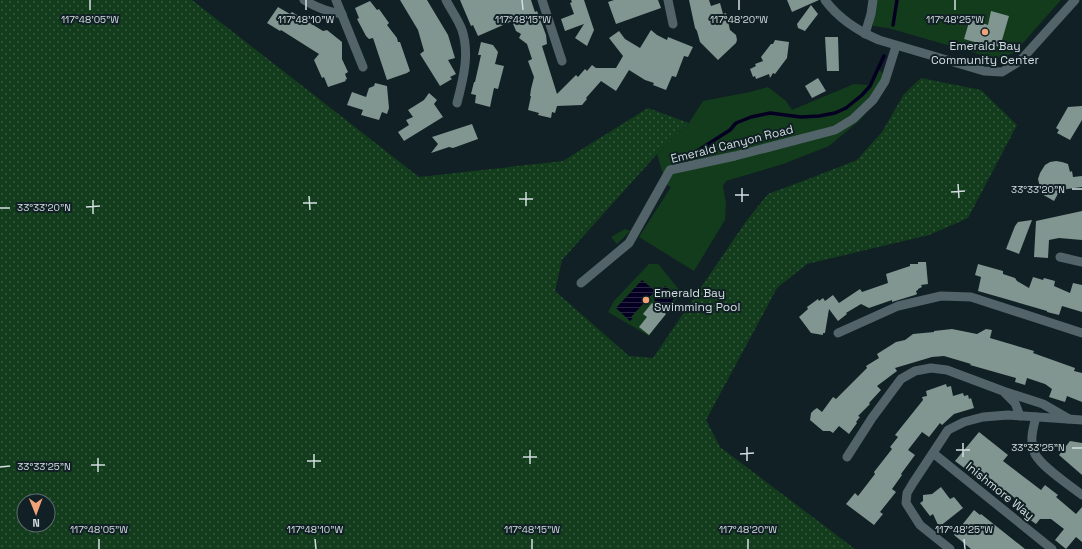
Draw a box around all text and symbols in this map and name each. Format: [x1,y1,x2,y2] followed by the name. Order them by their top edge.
[61,13,119,26] text: 117°48'05"W
[278,13,334,26] text: 117°48'10"W
[495,13,551,26] text: 117°48'15"W
[710,13,768,26] text: 117°48'20"W
[926,13,984,26] text: 117°48'25"W
[980,27,990,37] marker: Emerald Bay Community Center
[931,38,1040,68] place label: Emerald Bay Community Center
[669,121,795,167] street label: Emerald Canyon Road
[1011,183,1065,196] text: 33°33'20"N
[17,201,71,214] text: 33°33'20"N
[654,285,740,315] place label: Emerald Bay Swimming Pool
[641,295,651,305] marker: Emerald Bay Swimming Pool
[1011,441,1065,454] text: 33°33'25"N
[963,458,1037,524] street label: Inishmore Way
[17,460,71,473] text: 33°33'25"N
[16,493,56,533] north arrow
[32,516,40,530] text: N
[70,523,128,536] text: 117°48'05"W
[287,523,343,536] text: 117°48'10"W
[504,523,560,536] text: 117°48'15"W
[719,523,777,536] text: 117°48'20"W
[935,523,993,536] text: 117°48'25"W

